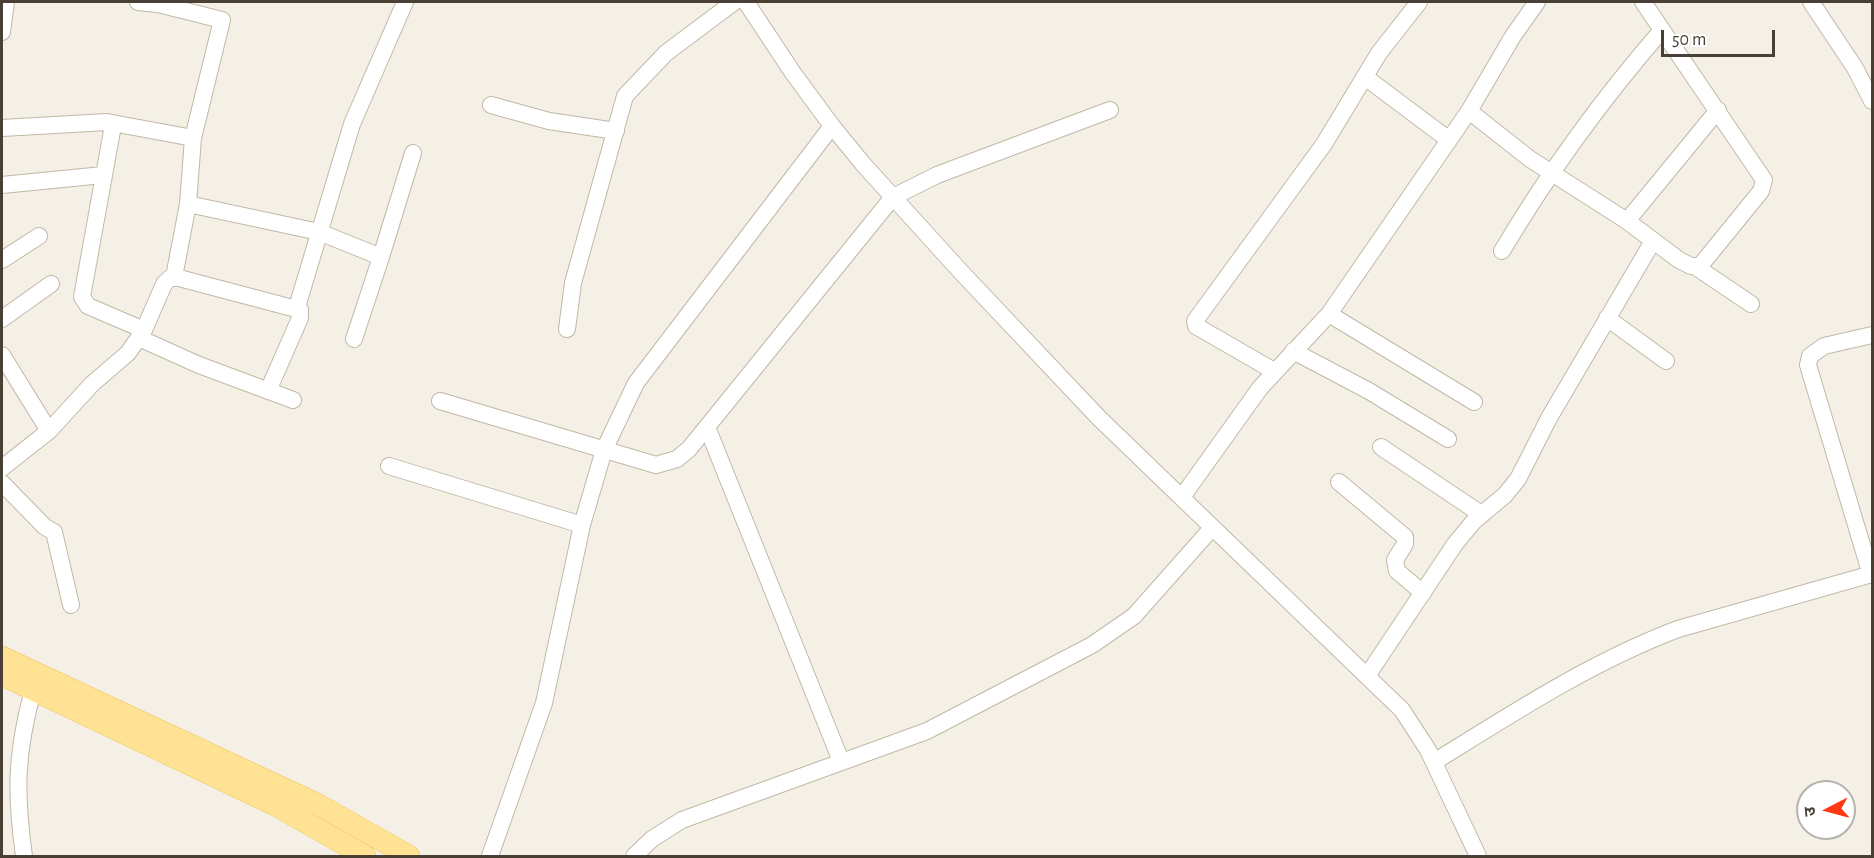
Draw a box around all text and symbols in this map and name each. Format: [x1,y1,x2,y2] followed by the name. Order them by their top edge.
[1664,18,1778,56] scale bar
[1672,31,1706,49] text: 50 m
[1796,780,1856,840] north arrow
[1802,806,1819,817] text: उ

